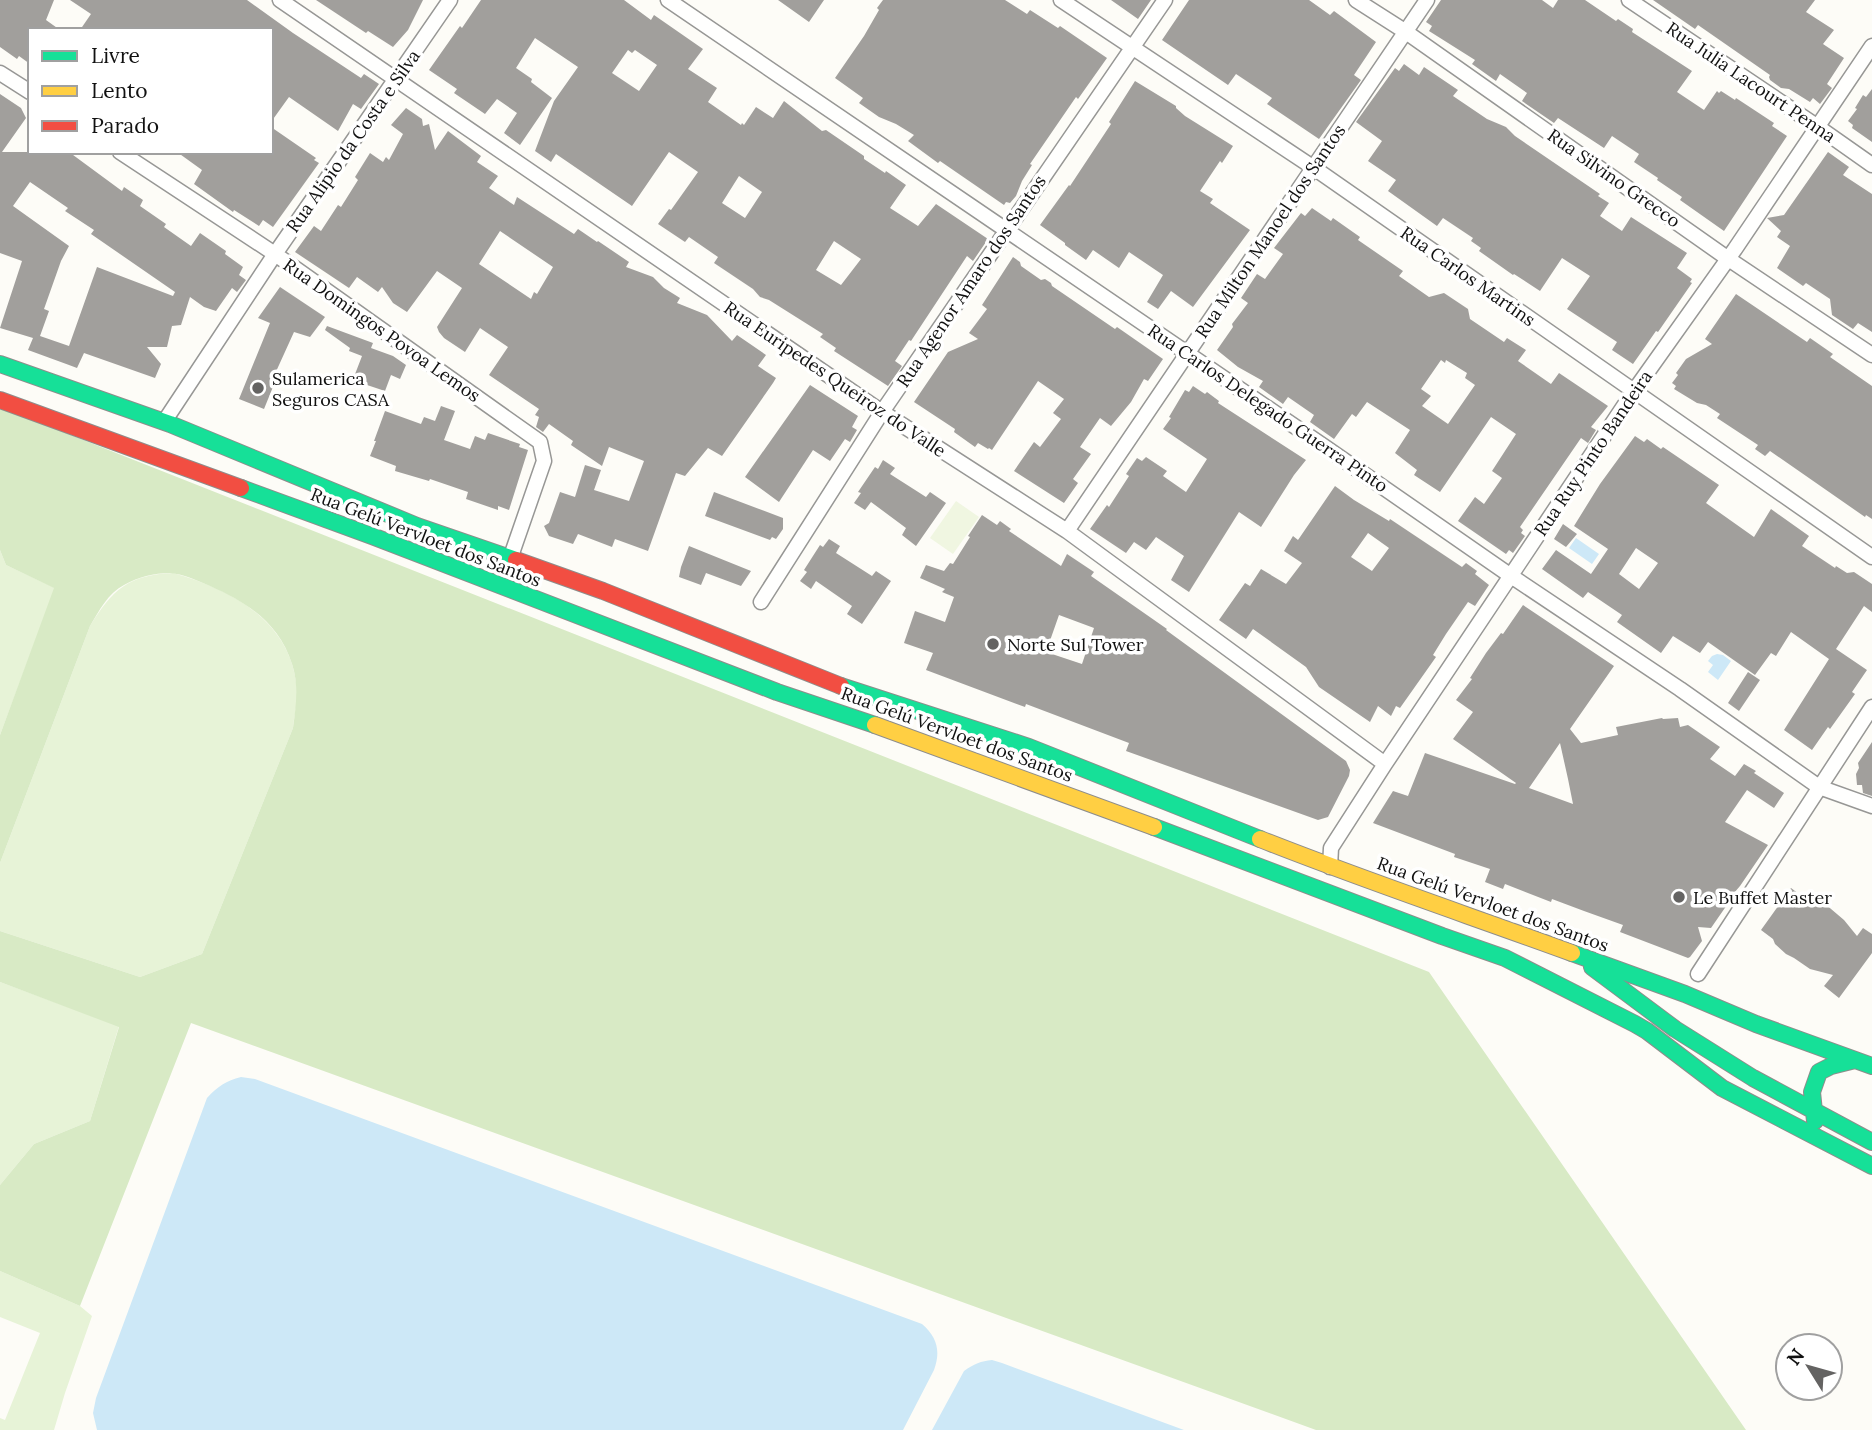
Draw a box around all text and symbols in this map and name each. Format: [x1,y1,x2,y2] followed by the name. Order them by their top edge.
[1662,17,1840,147] street label: Rua Julia Lacourt Penna
[28,28,273,154] legend
[91,42,140,69] text: Livre
[281,45,425,237] street label: Rua Alipio da Costa e Silva
[91,77,148,104] text: Lento
[91,112,159,139] text: Parado
[1190,120,1350,342] street label: Rua Milton Manoel dos Santos
[1543,124,1685,232] street label: Rua Silvino Grecco
[891,171,1051,391] street label: Rua Agenor Amaro dos Santos
[1396,221,1540,331] street label: Rua Carlos Martins
[279,253,485,407] street label: Rua Domingos Povoa Lemos
[720,296,951,462] street label: Rua Euripedes Queiroz do Valle
[1143,319,1393,497] street label: Rua Carlos Delegado Guerra Pinto
[1529,366,1657,540] street label: Rua Ruy Pinto Bandeira
[272,367,390,411] place label: Sulamerica Seguros CASA
[250,380,266,396] marker: Sulamerica Seguros CASA
[308,482,544,592] street label: Rua Gelú Vervloet dos Santos
[1007,633,1144,656] place label: Norte Sul Tower
[985,636,1001,652] marker: Norte Sul Tower
[838,681,1076,787] street label: Rua Gelú Vervloet dos Santos
[1374,851,1612,957] street label: Rua Gelú Vervloet dos Santos
[1693,886,1832,909] place label: Le Buffet Master
[1671,889,1687,905] marker: Le Buffet Master
[1774,1332,1844,1402] north arrow
[1781,1343,1810,1370] text: N

